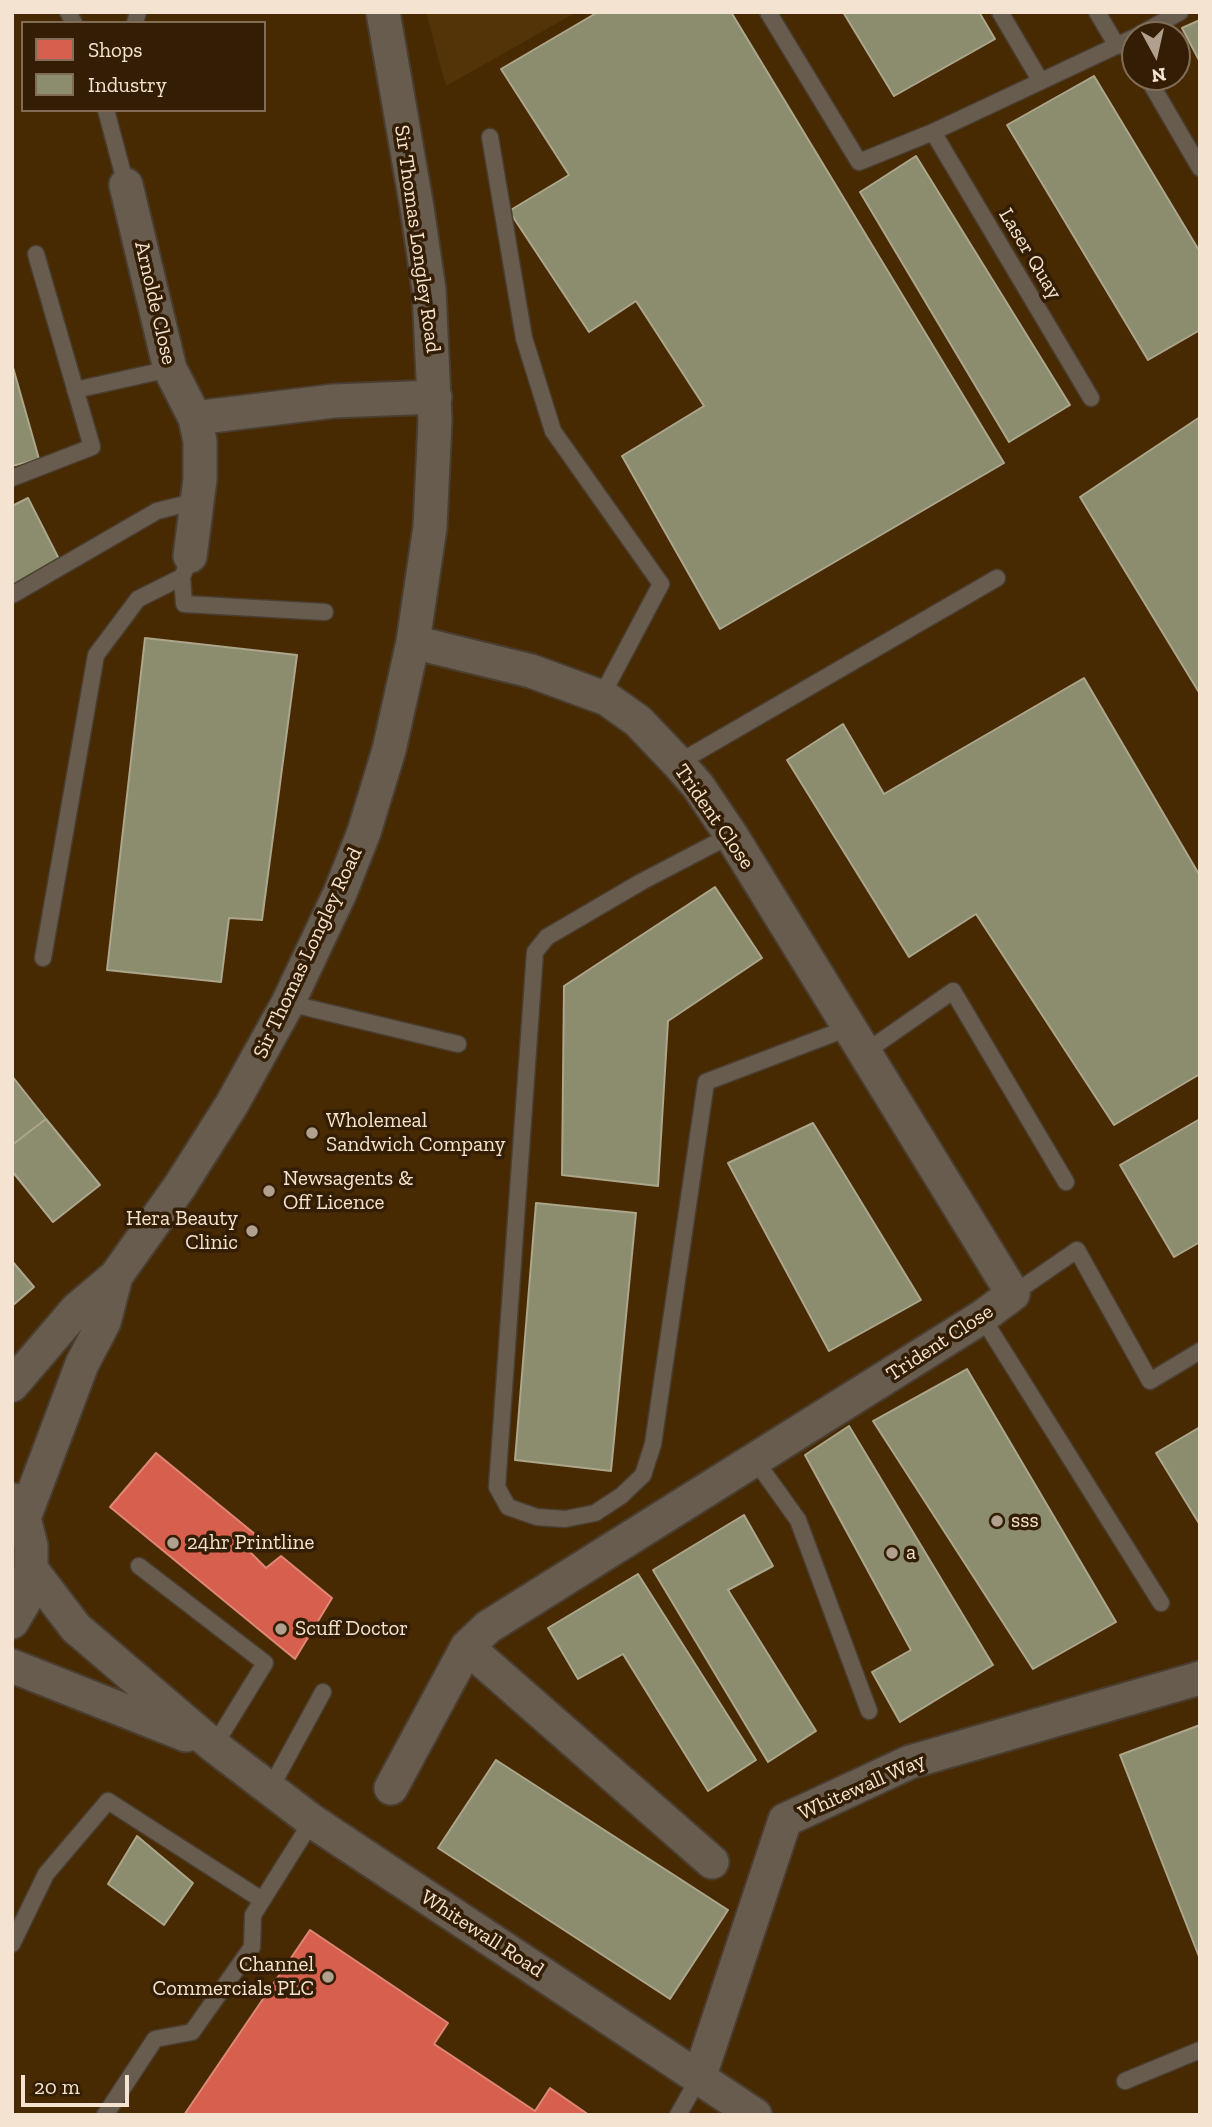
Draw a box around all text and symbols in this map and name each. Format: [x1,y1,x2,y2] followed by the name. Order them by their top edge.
[21,21,266,112] legend
[1121,21,1191,91] north arrow
[88,37,142,62] text: Shops
[1150,63,1167,88] text: N
[88,72,167,97] text: Industry
[389,123,445,355] street label: Sir Thomas Longley Road
[993,204,1067,304] street label: Laser Quay
[129,239,181,367] street label: Arnolde Close
[669,760,759,874] street label: Trident Close
[248,843,368,1063] street label: Sir Thomas Longley Road
[326,1108,505,1158] place label: Wholemeal Sandwich Company
[304,1125,320,1141] marker: Wholemeal Sandwich Company
[283,1166,413,1216] place label: Newsagents & Off Licence
[261,1183,277,1199] marker: Newsagents & Off Licence
[126,1206,238,1256] place label: Hera Beauty Clinic
[244,1223,260,1239] marker: Hera Beauty Clinic
[882,1299,998,1387] street label: Trident Close
[1011,1508,1039,1534] place label: sss
[989,1513,1005,1529] marker: sss
[187,1530,314,1556] place label: 24hr Printline
[165,1535,181,1551] marker: 24hr Printline
[906,1540,916,1566] place label: a
[884,1545,900,1561] marker: a
[295,1616,408,1642] place label: Scuff Doctor
[273,1621,289,1637] marker: Scuff Doctor
[795,1748,929,1826] street label: Whitewall Way
[416,1885,548,1983] street label: Whitewall Road
[153,1952,314,2002] place label: Channel Commercials PLC
[320,1969,336,1985] marker: Channel Commercials PLC
[24,2060,133,2104] scale bar
[34,2074,80,2099] text: 20 m

